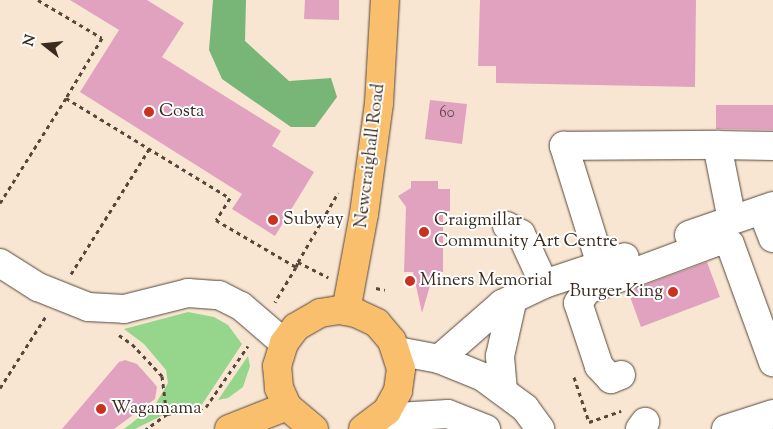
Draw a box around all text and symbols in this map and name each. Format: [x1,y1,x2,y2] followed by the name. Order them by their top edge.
[20,20,70,70] north arrow
[19,33,42,49] text: N
[351,83,391,229] street label: Newcraighall Road
[159,101,204,123] place label: Costa
[439,105,455,123] house number: 60
[143,106,155,118] marker: Costa
[283,209,344,231] place label: Subway
[434,211,618,253] place label: Craigmillar Community Art Centre
[267,214,279,226] marker: Subway
[418,226,430,238] marker: Craigmillar Community Art Centre
[420,270,553,292] place label: Miners Memorial
[404,275,416,287] marker: Miners Memorial
[569,281,663,303] place label: Burger King
[667,286,679,298] marker: Burger King
[111,398,201,420] place label: Wagamama
[95,403,107,415] marker: Wagamama

